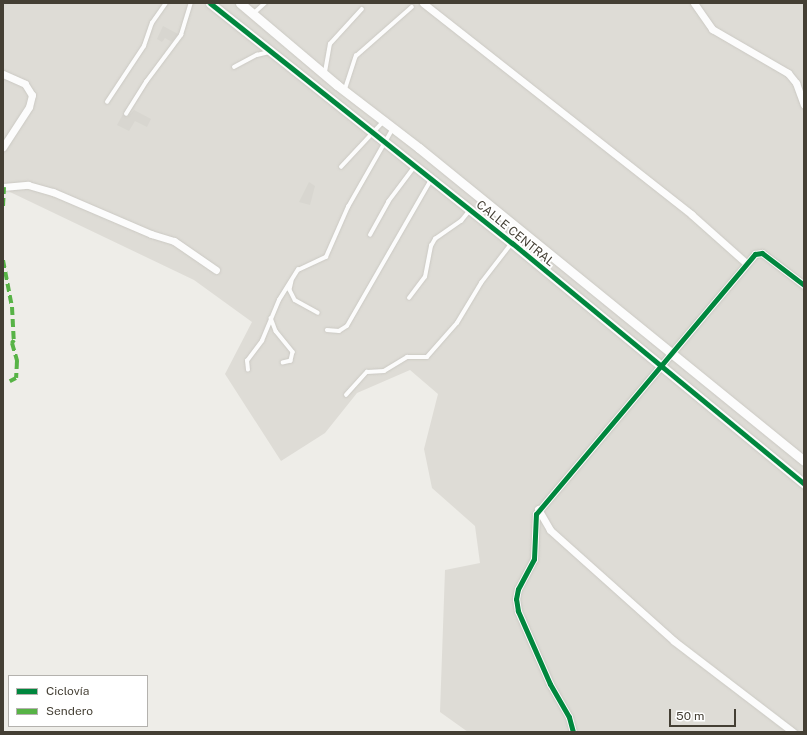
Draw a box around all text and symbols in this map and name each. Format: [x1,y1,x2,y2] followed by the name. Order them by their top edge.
[473,198,557,270] street label: CALLE CENTRAL
[8,675,148,727] legend
[46,684,89,698] text: Ciclovía
[671,701,738,727] scale bar
[46,704,93,718] text: Sendero
[676,709,704,723] text: 50 m

